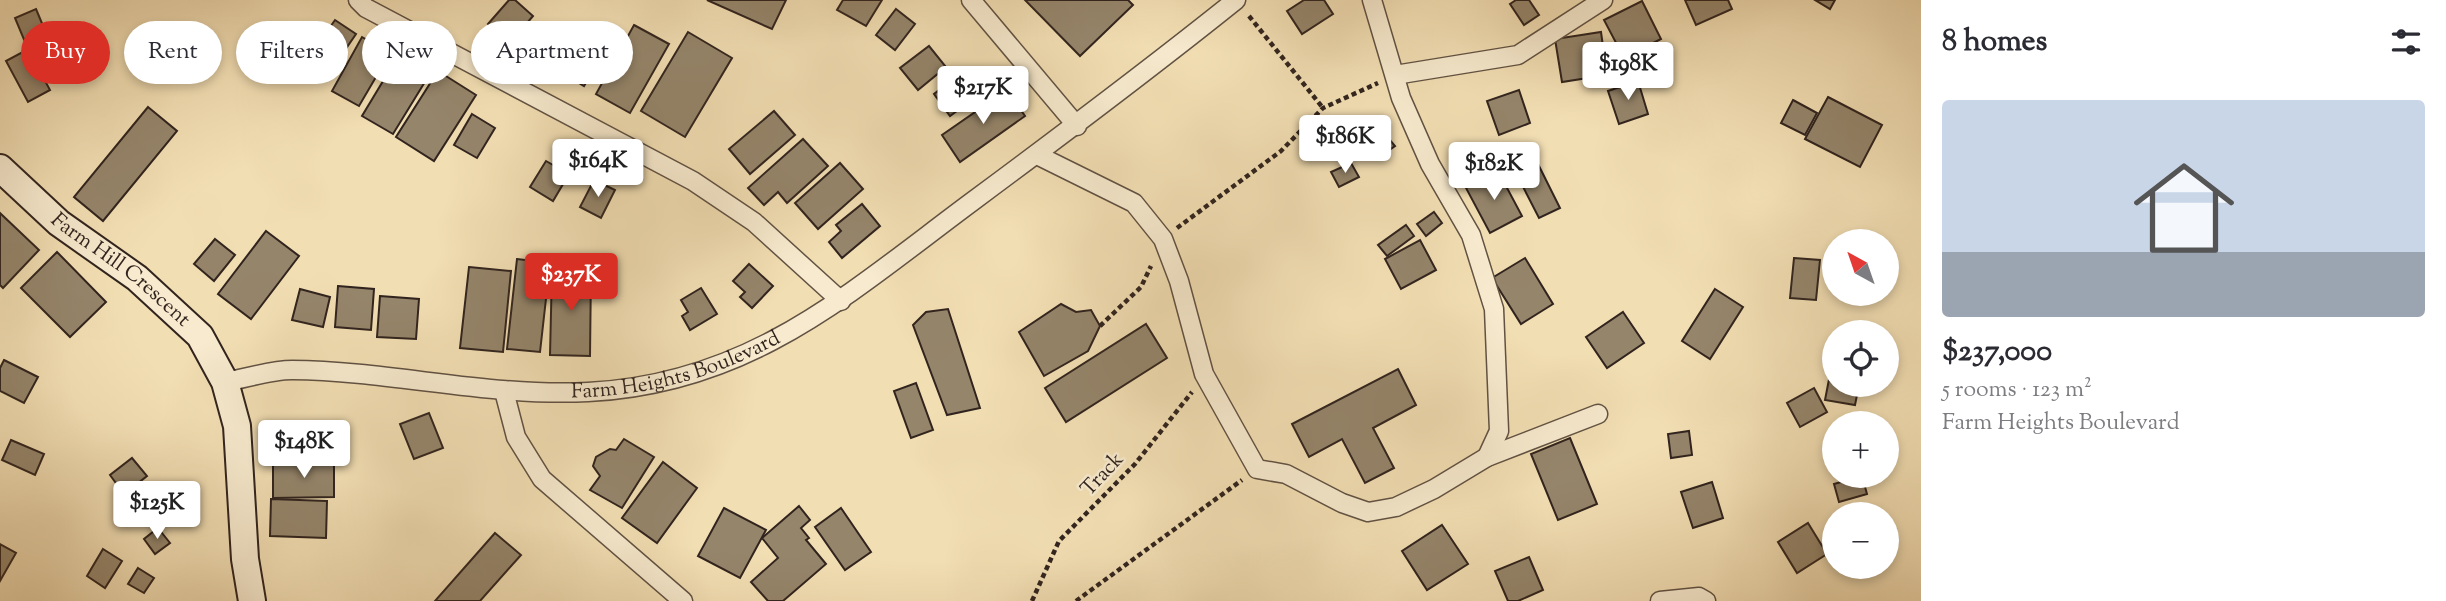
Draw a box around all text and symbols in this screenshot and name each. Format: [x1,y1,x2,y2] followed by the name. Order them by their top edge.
[21,21,110,84] chip: Buy
[124,21,222,84] chip: Rent
[236,21,348,84] chip: Filters
[362,21,457,84] chip: New
[471,21,633,84] chip: Apartment
[1942,21,2047,64] text: 8 homes
[2387,23,2425,61] icon: filters
[1579,42,1677,102] pin: $198K
[1598,48,1658,81] text: $198K
[934,66,1032,126] pin: $217K
[953,72,1013,105] text: $217K
[1296,116,1394,175] pin: $186K
[1315,121,1375,154] text: $186K
[549,140,647,199] pin: $164K
[1445,142,1543,202] pin: $182K
[568,145,628,178] text: $164K
[2121,145,2247,271] icon: home
[1465,148,1523,181] text: $182K
[43,207,197,335] street label: Farm Hill Crescent
[1822,229,1899,306] north arrow
[1822,229,1899,579] map controls
[522,254,620,313] pin: $237K
[541,259,601,292] text: $237K
[1822,320,1899,397] button: locate
[571,324,786,408] street label: Farm Heights Boulevard
[1942,331,2052,374] text: $237,000
[1942,374,2092,407] text: 5 rooms · 123 m²
[1942,407,2180,440] text: Farm Heights Boulevard
[1822,411,1899,488] button: +
[255,420,353,480] pin: $148K
[274,426,334,459] text: $148K
[1075,446,1132,504] street label: Track
[108,482,206,541] pin: $125K
[129,487,185,520] text: $125K
[1822,502,1899,579] button: −

